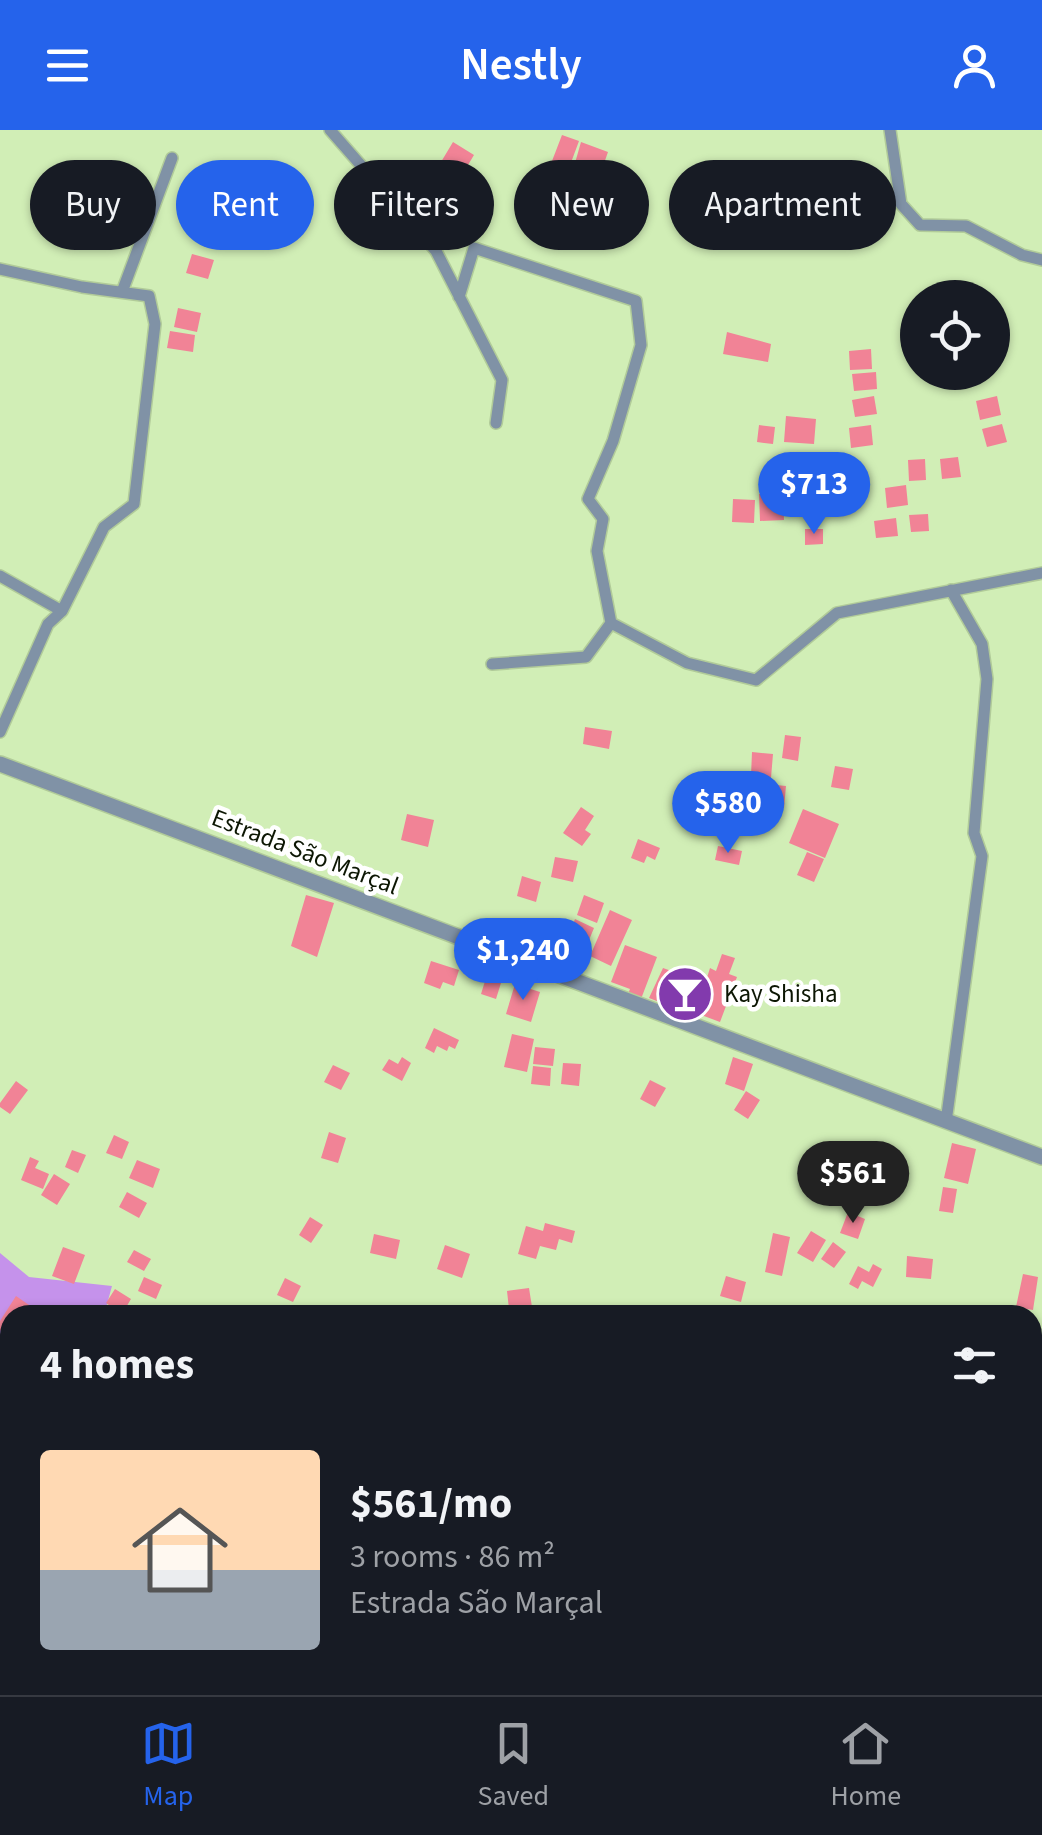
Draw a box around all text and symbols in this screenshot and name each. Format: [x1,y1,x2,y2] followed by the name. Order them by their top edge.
[460,33,582,97] text: Nestly
[40,38,95,93] icon: menu
[947,38,1002,93] icon: person
[30,160,156,250] chip: Buy
[176,160,314,250] chip: Rent
[334,160,494,250] chip: Filters
[514,160,649,250] chip: New
[669,160,896,250] chip: Apartment
[900,280,1010,390] map controls
[900,280,1010,390] button: locate
[755,452,873,537] pin: $713
[780,461,848,507] text: $713
[669,771,787,856] pin: $580
[694,780,762,826] text: $580
[206,800,404,904] street label: Estrada São Marçal
[442,918,604,1003] pin: $1,240
[476,927,570,973] text: $1,240
[655,964,715,1024] bar icon: Kay Shisha
[724,976,838,1012] place label: Kay Shisha
[794,1141,912,1226] pin: $561
[819,1150,887,1196] text: $561
[40,1335,194,1395] text: 4 homes
[947,1338,1002,1393] icon: filters
[350,1474,512,1534] text: $561/mo
[120,1490,240,1610] icon: home
[350,1534,555,1580] text: 3 rooms · 86 m²
[350,1580,603,1626] text: Estrada São Marçal
[141,1716,196,1816] tab: Map
[477,1716,549,1816] tab: Saved
[831,1716,901,1816] tab: Home

